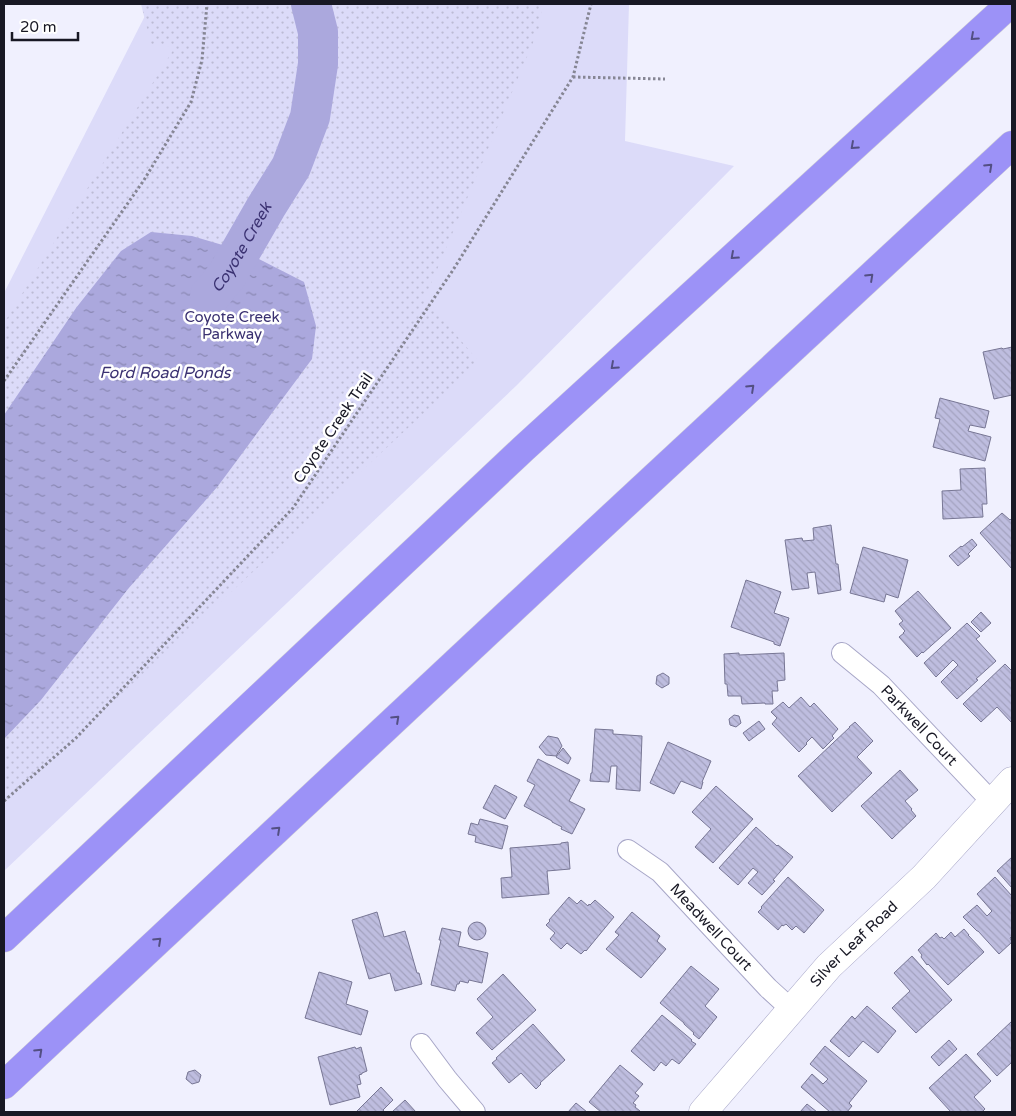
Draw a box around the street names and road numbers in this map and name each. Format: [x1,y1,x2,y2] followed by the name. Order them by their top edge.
[289,369,377,487] street label: Coyote Creek Trail
[877,681,962,769] street label: Parkwell Court
[666,880,756,974] street label: Meadwell Court
[806,897,901,990] street label: Silver Leaf Road

